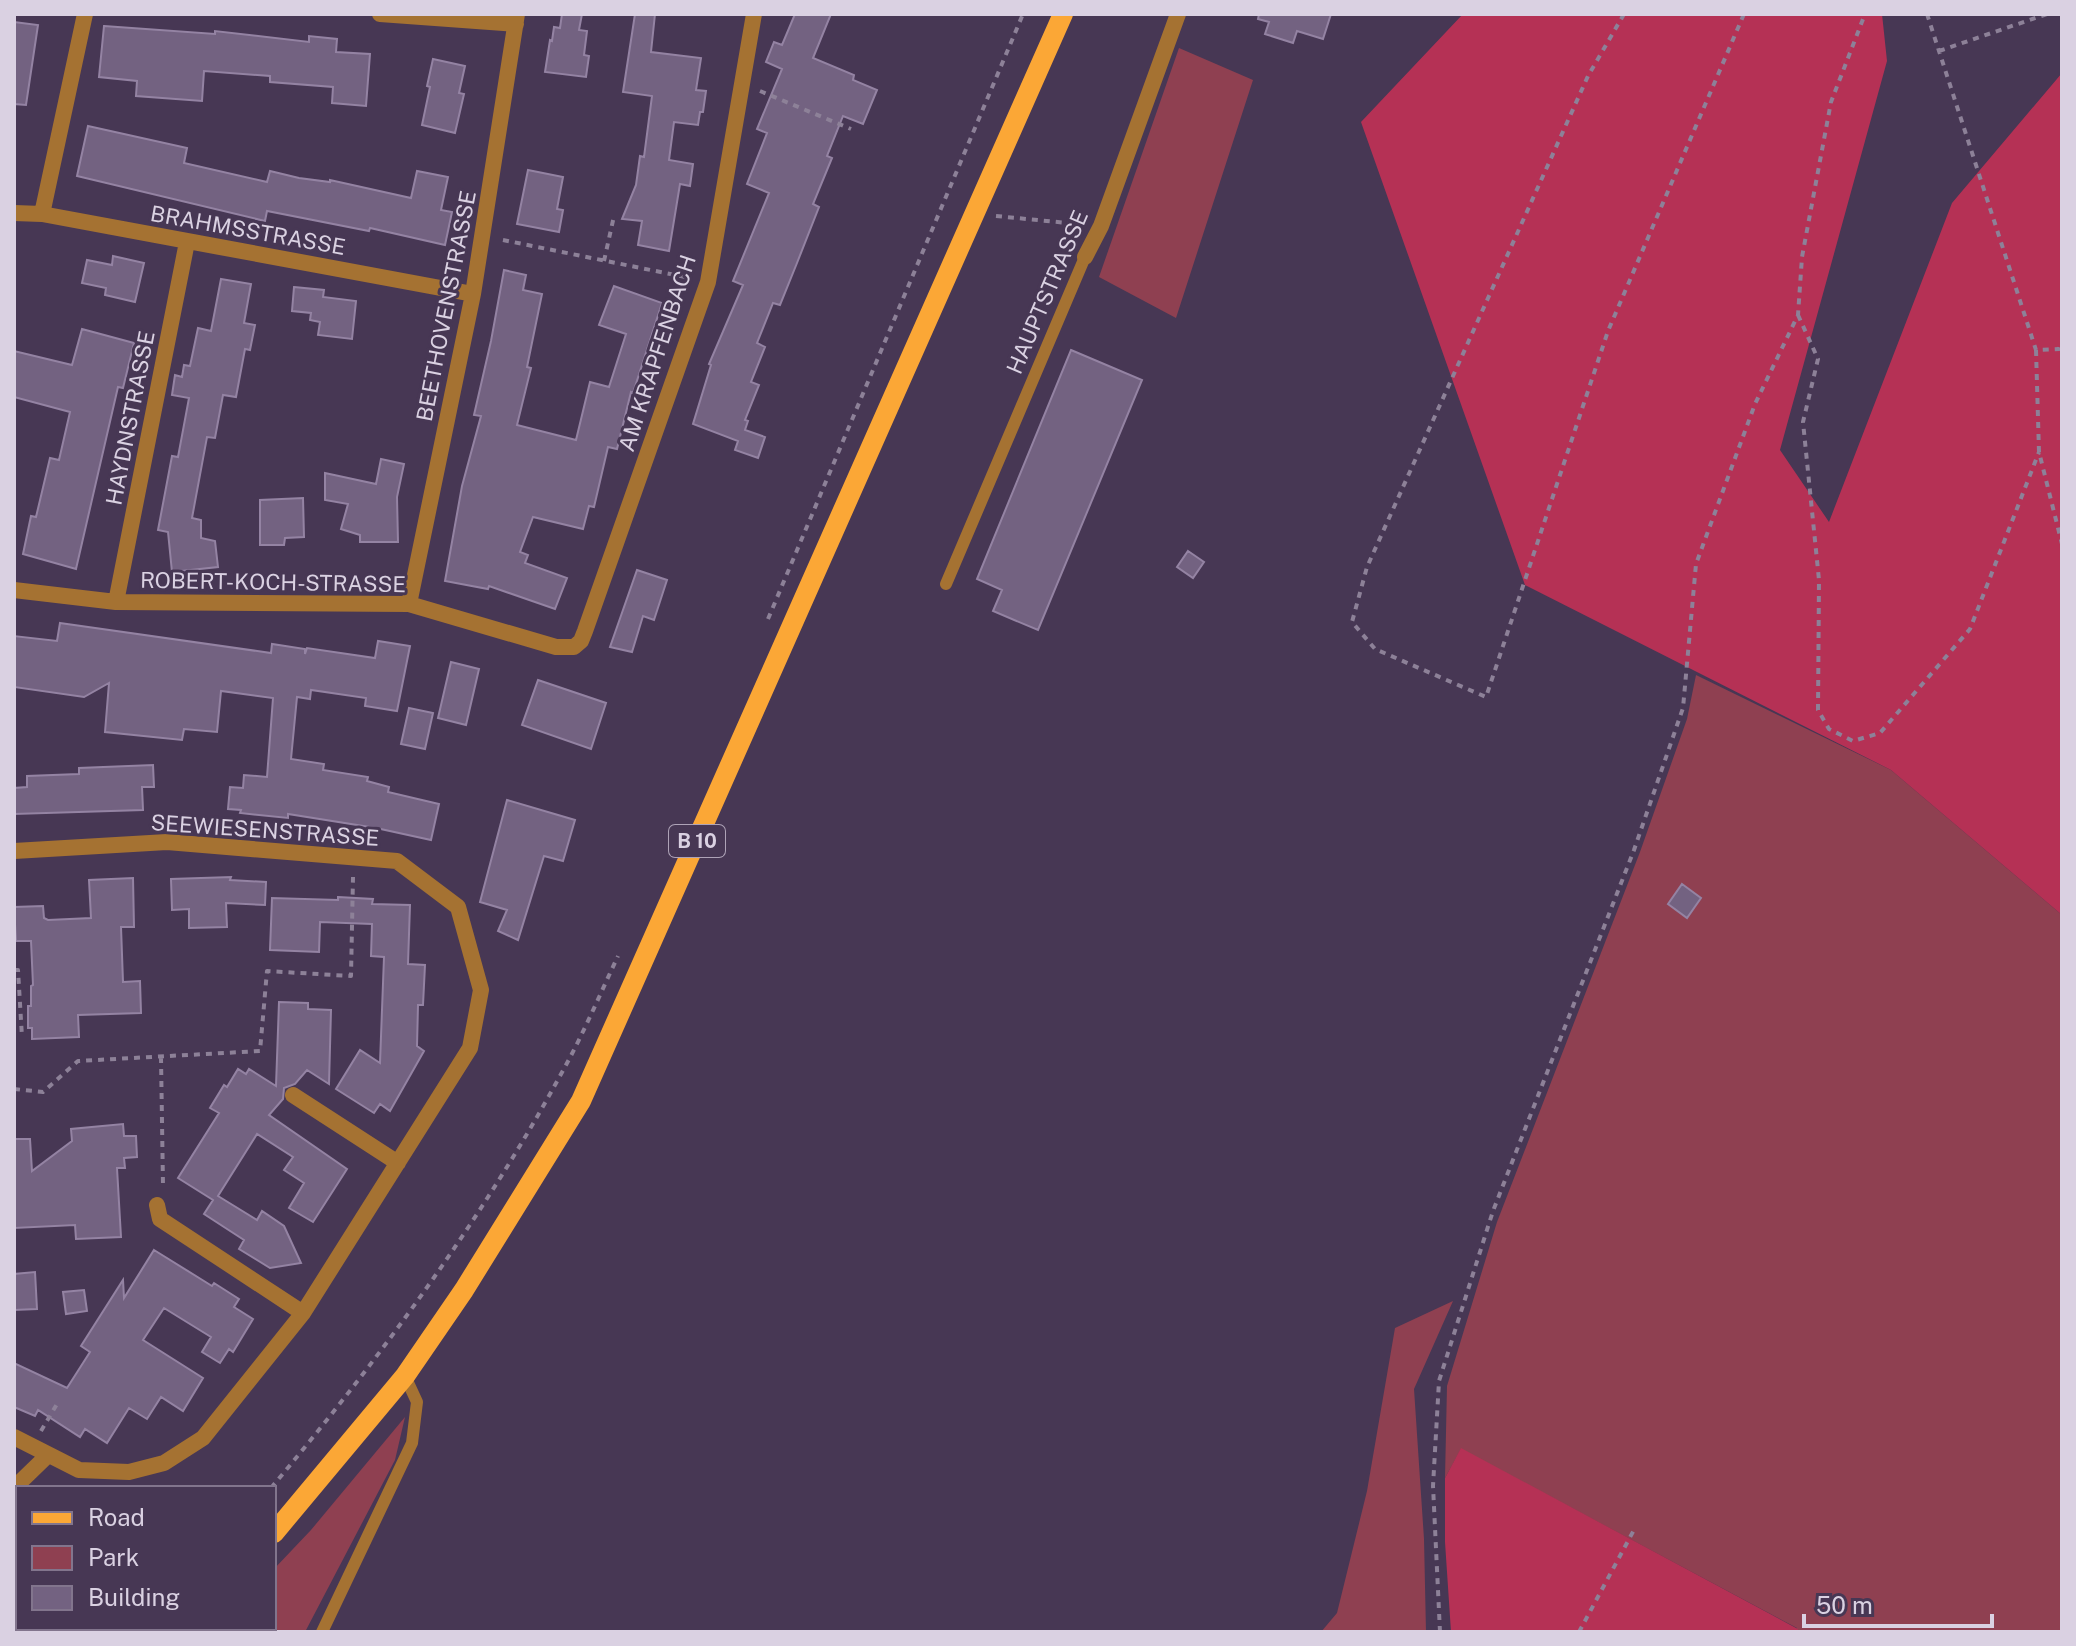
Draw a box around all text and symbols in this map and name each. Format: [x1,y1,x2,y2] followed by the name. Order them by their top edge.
[411,188,481,424] street label: BEETHOVENSTRASSE
[148,200,348,260] street label: BRAHMSSTRASSE
[1001,206,1093,378] street label: HAUPTSTRASSE
[613,252,701,454] street label: AM KRAPFENBACH
[100,329,160,507] street label: HAYDNSTRASSE
[140,567,406,597] street label: ROBERT-KOCH-STRASSE
[150,809,380,851] street label: SEEWIESENSTRASSE
[669,825,725,857] road number: B 10
[16,1486,276,1630] legend
[88,1503,145,1531] text: Road
[88,1543,139,1571] text: Park
[1804,1578,1992,1628] scale bar
[88,1583,180,1611] text: Building
[1816,1591,1873,1619] text: 50 m

